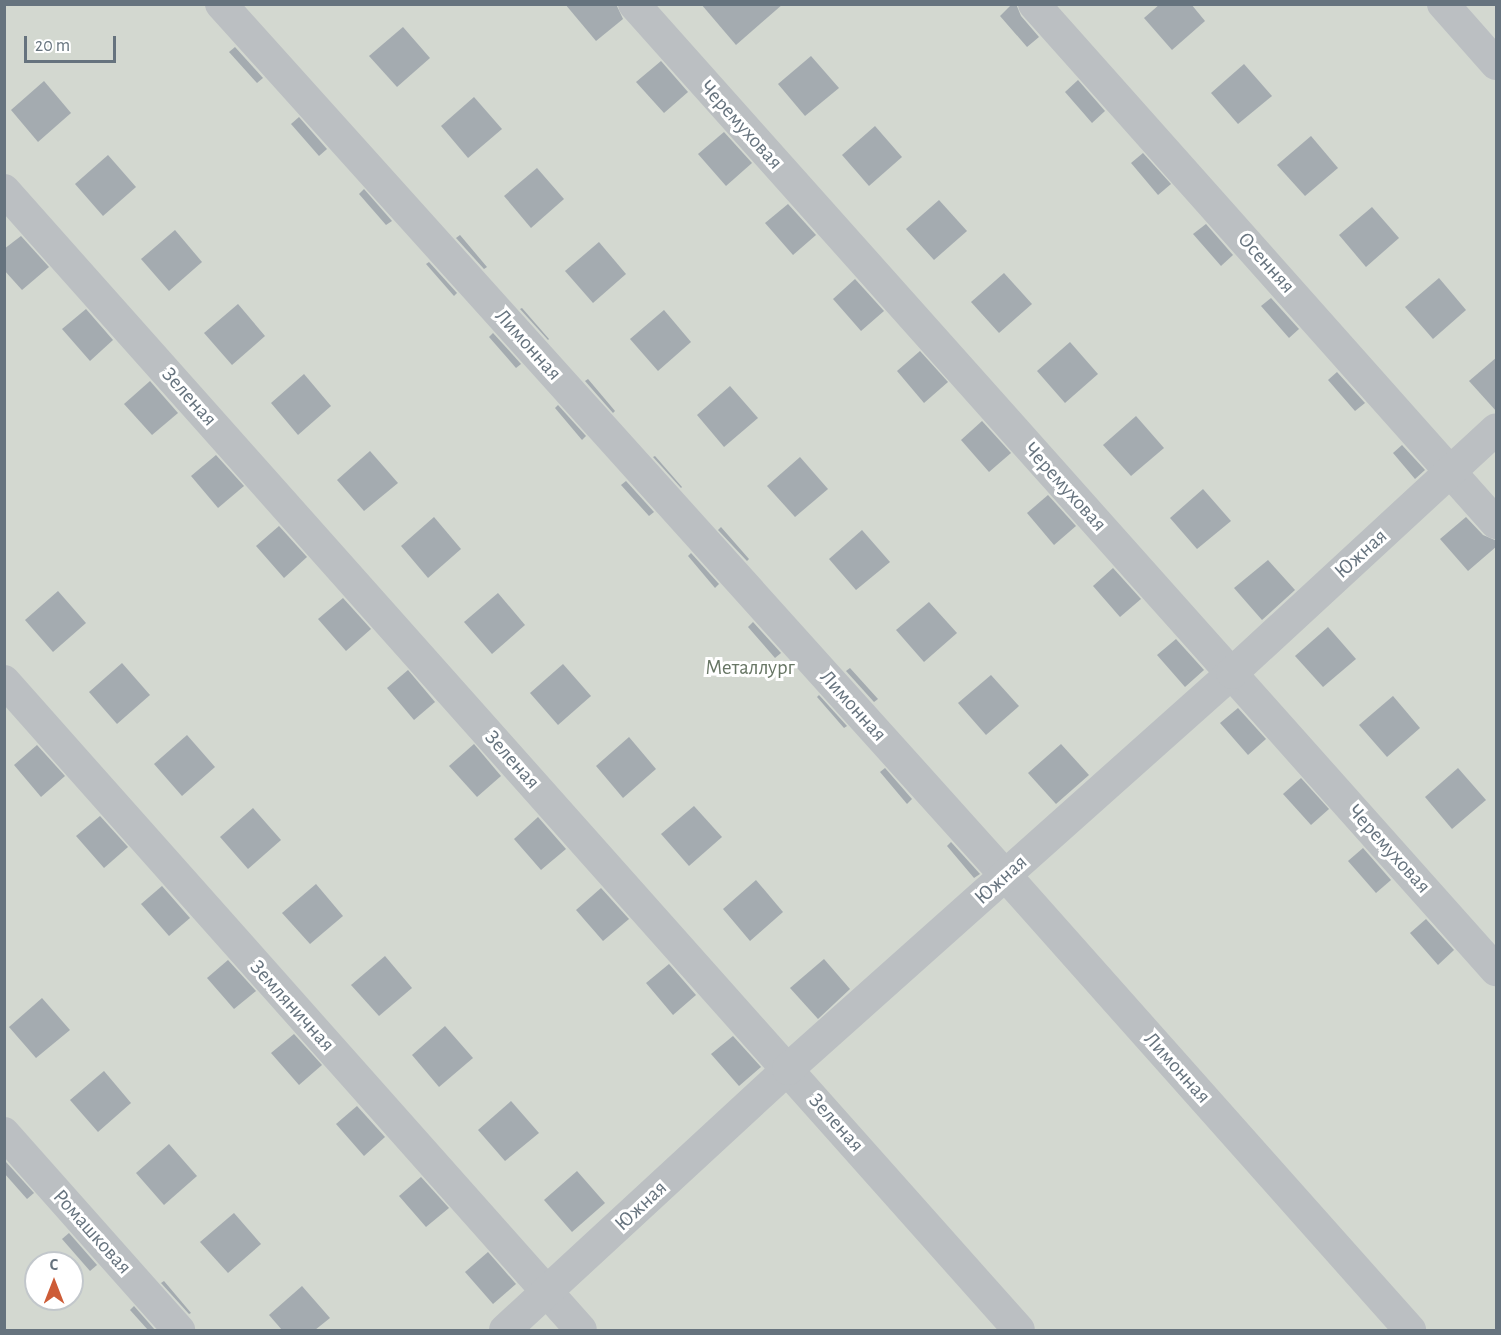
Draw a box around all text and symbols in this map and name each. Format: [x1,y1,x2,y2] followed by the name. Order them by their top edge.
[27,24,118,62] scale bar
[35,37,70,55] text: 20 m
[694,75,788,175] street label: Черемуховая
[1232,227,1300,299] street label: Осенняя
[489,304,567,386] street label: Лимонная
[156,362,222,432] street label: Зеленая
[1018,437,1112,537] street label: Черемуховая
[1329,524,1393,584] street label: Южная
[705,655,795,681] park label: Металлург
[814,665,892,747] street label: Лимонная
[479,725,545,795] street label: Зеленая
[1342,799,1436,899] street label: Черемуховая
[969,850,1033,910] street label: Южная
[244,955,340,1057] street label: Земляничная
[1138,1027,1216,1109] street label: Лимонная
[803,1088,869,1158] street label: Зеленая
[610,1175,672,1237] street label: Южная
[47,1184,137,1280] street label: Ромашковая
[24,1251,84,1311] north arrow
[50,1257,58,1273] text: С

